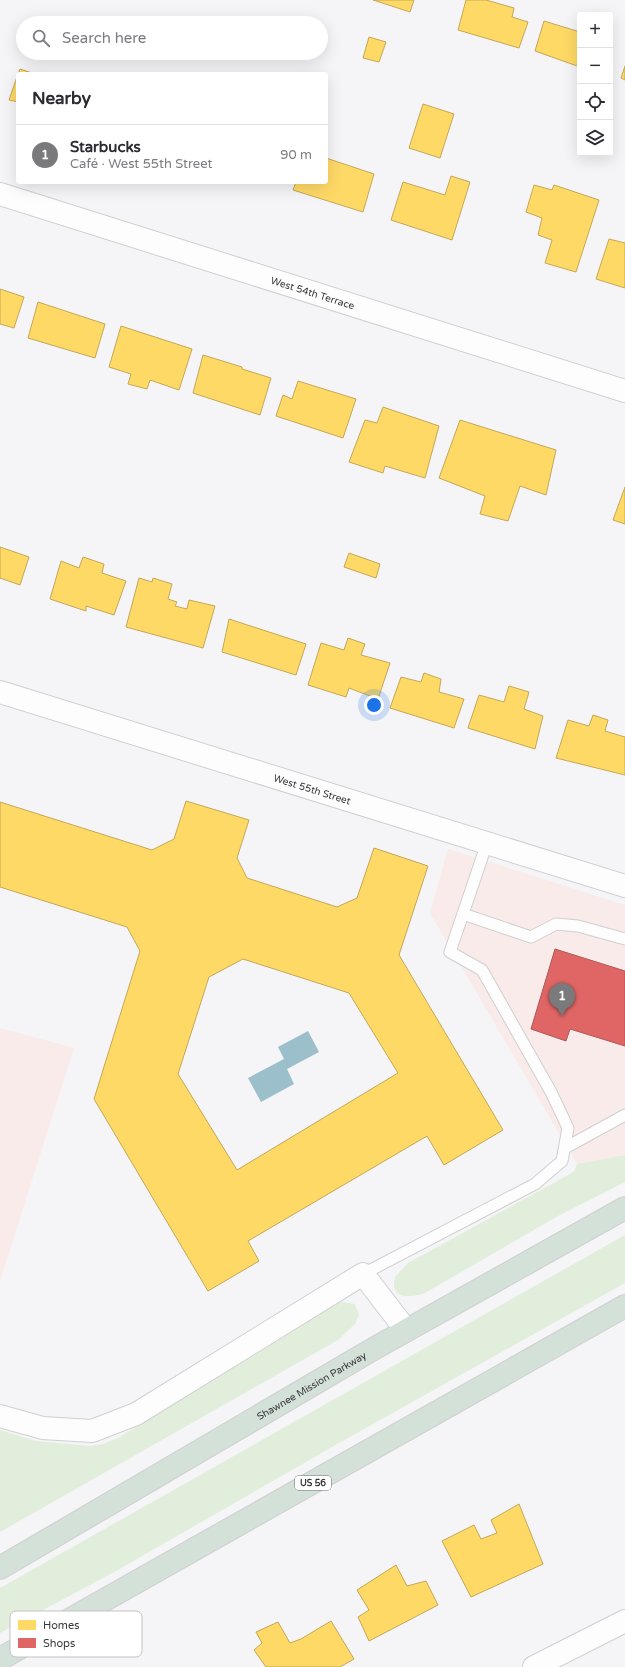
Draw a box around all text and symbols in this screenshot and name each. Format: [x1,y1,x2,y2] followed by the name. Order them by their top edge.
[577,12,613,156] map controls
[577,12,613,48] button: +
[16,16,328,60] search box
[30,27,52,49] icon: search
[62,29,146,47] text: Search here
[577,48,613,84] button: −
[577,84,613,120] button: locate
[32,88,91,109] text: Nearby
[577,120,613,156] button: layers
[70,138,141,156] text: Starbucks
[41,147,49,163] text: 1
[280,147,312,163] text: 90 m
[70,156,212,172] text: Café · West 55th Street
[269,275,356,312] street label: West 54th Terrace
[364,695,384,715] your location
[272,772,352,808] street label: West 55th Street
[549,983,575,1016] pin: 1
[255,1349,369,1423] street label: Shawnee Mission Parkway
[295,1476,331,1490] road number: US 56
[10,1611,142,1657] legend
[43,1619,79,1632] text: Homes
[43,1637,75,1650] text: Shops

